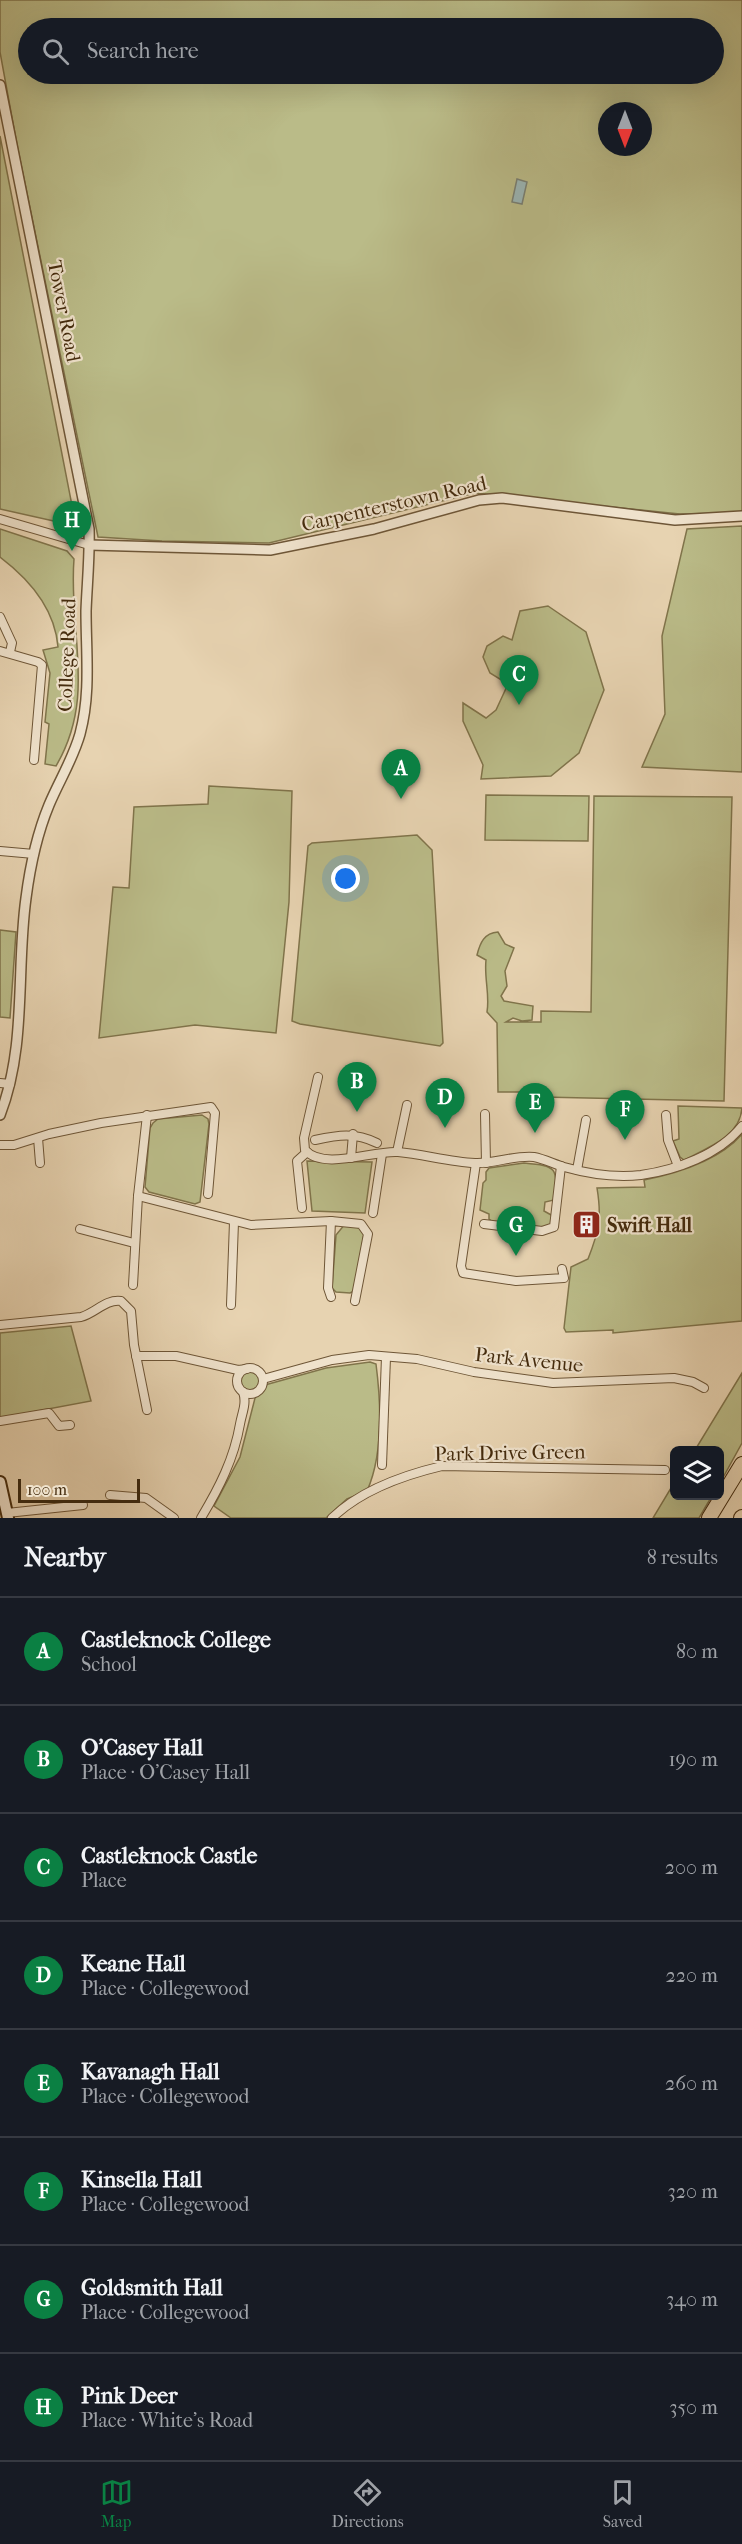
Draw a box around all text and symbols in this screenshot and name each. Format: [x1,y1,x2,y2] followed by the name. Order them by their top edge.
[18,18,724,84] search box
[39,35,72,68] icon: search
[87,38,199,64] text: Search here
[598,102,652,156] north arrow
[43,258,85,365] street label: Tower Road
[299,471,490,536] street label: Carpenterstown Road
[52,502,92,551] pin: H
[54,597,81,712] street label: College Road
[500,656,538,705] pin: C
[382,750,420,799] pin: A
[331,864,360,893] your location
[338,1062,376,1112] pin: B
[426,1078,464,1128] pin: D
[516,1084,554,1133] pin: E
[606,1090,644,1140] pin: F
[496,1206,536,1256] pin: G
[570,1209,602,1241] building icon: Swift Hall
[607,1214,692,1237] place label: Swift Hall
[474,1343,584,1377] street label: Park Avenue
[434,1440,586,1466] street label: Park Drive Green
[670,1446,724,1500] map controls
[670,1446,724,1500] button: layers
[18,1476,140,1504] scale bar
[27,1480,67,1499] text: 100 m
[24,1542,106,1573] text: Nearby
[647,1546,718,1569] text: 8 results
[81,1627,271,1653] text: Castleknock College
[37,1640,50,1663] text: A
[676,1640,718,1663] text: 80 m
[81,1653,137,1676] text: School
[81,1735,203,1761] text: O'Casey Hall
[37,1748,50,1771] text: B
[668,1748,718,1771] text: 190 m
[81,1761,250,1784] text: Place · O'Casey Hall
[81,1843,257,1869] text: Castleknock Castle
[37,1856,50,1879] text: C
[665,1856,718,1879] text: 200 m
[81,1869,127,1892] text: Place
[81,1951,186,1977] text: Keane Hall
[36,1964,51,1987] text: D
[665,1964,718,1987] text: 220 m
[81,1977,250,2000] text: Place · Collegewood
[81,2059,220,2085] text: Kavanagh Hall
[37,2072,50,2095] text: E
[665,2072,718,2095] text: 260 m
[81,2085,250,2108] text: Place · Collegewood
[81,2167,202,2193] text: Kinsella Hall
[38,2180,49,2203] text: F
[668,2180,718,2203] text: 320 m
[81,2193,250,2216] text: Place · Collegewood
[81,2275,223,2301] text: Goldsmith Hall
[36,2288,51,2311] text: G
[666,2288,718,2311] text: 340 m
[81,2301,250,2324] text: Place · Collegewood
[81,2383,178,2409] text: Pink Deer
[36,2396,51,2419] text: H
[669,2396,718,2419] text: 350 m
[81,2409,253,2432] text: Place · White's Road
[100,2476,133,2531] tab: Map
[332,2476,404,2531] tab: Directions
[603,2476,642,2531] tab: Saved

